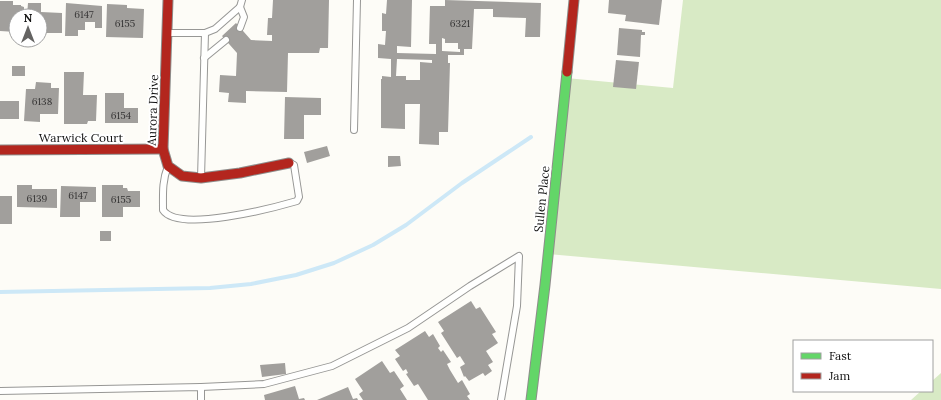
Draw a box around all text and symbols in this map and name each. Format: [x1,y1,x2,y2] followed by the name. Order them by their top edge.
[8,8,48,48] north arrow
[74,8,94,21] house number: 6147
[24,11,33,25] text: N
[115,17,135,30] house number: 6155
[450,17,471,30] house number: 6321
[144,74,161,147] street label: Aurora Drive
[32,95,53,108] house number: 6138
[111,109,132,122] house number: 6154
[39,130,124,145] street label: Warwick Court
[531,164,553,233] street label: Sullen Place
[68,189,88,202] house number: 6147
[27,192,48,205] house number: 6139
[111,193,131,206] house number: 6155
[793,340,933,392] legend
[829,348,852,363] text: Fast
[828,368,850,383] text: Jam

